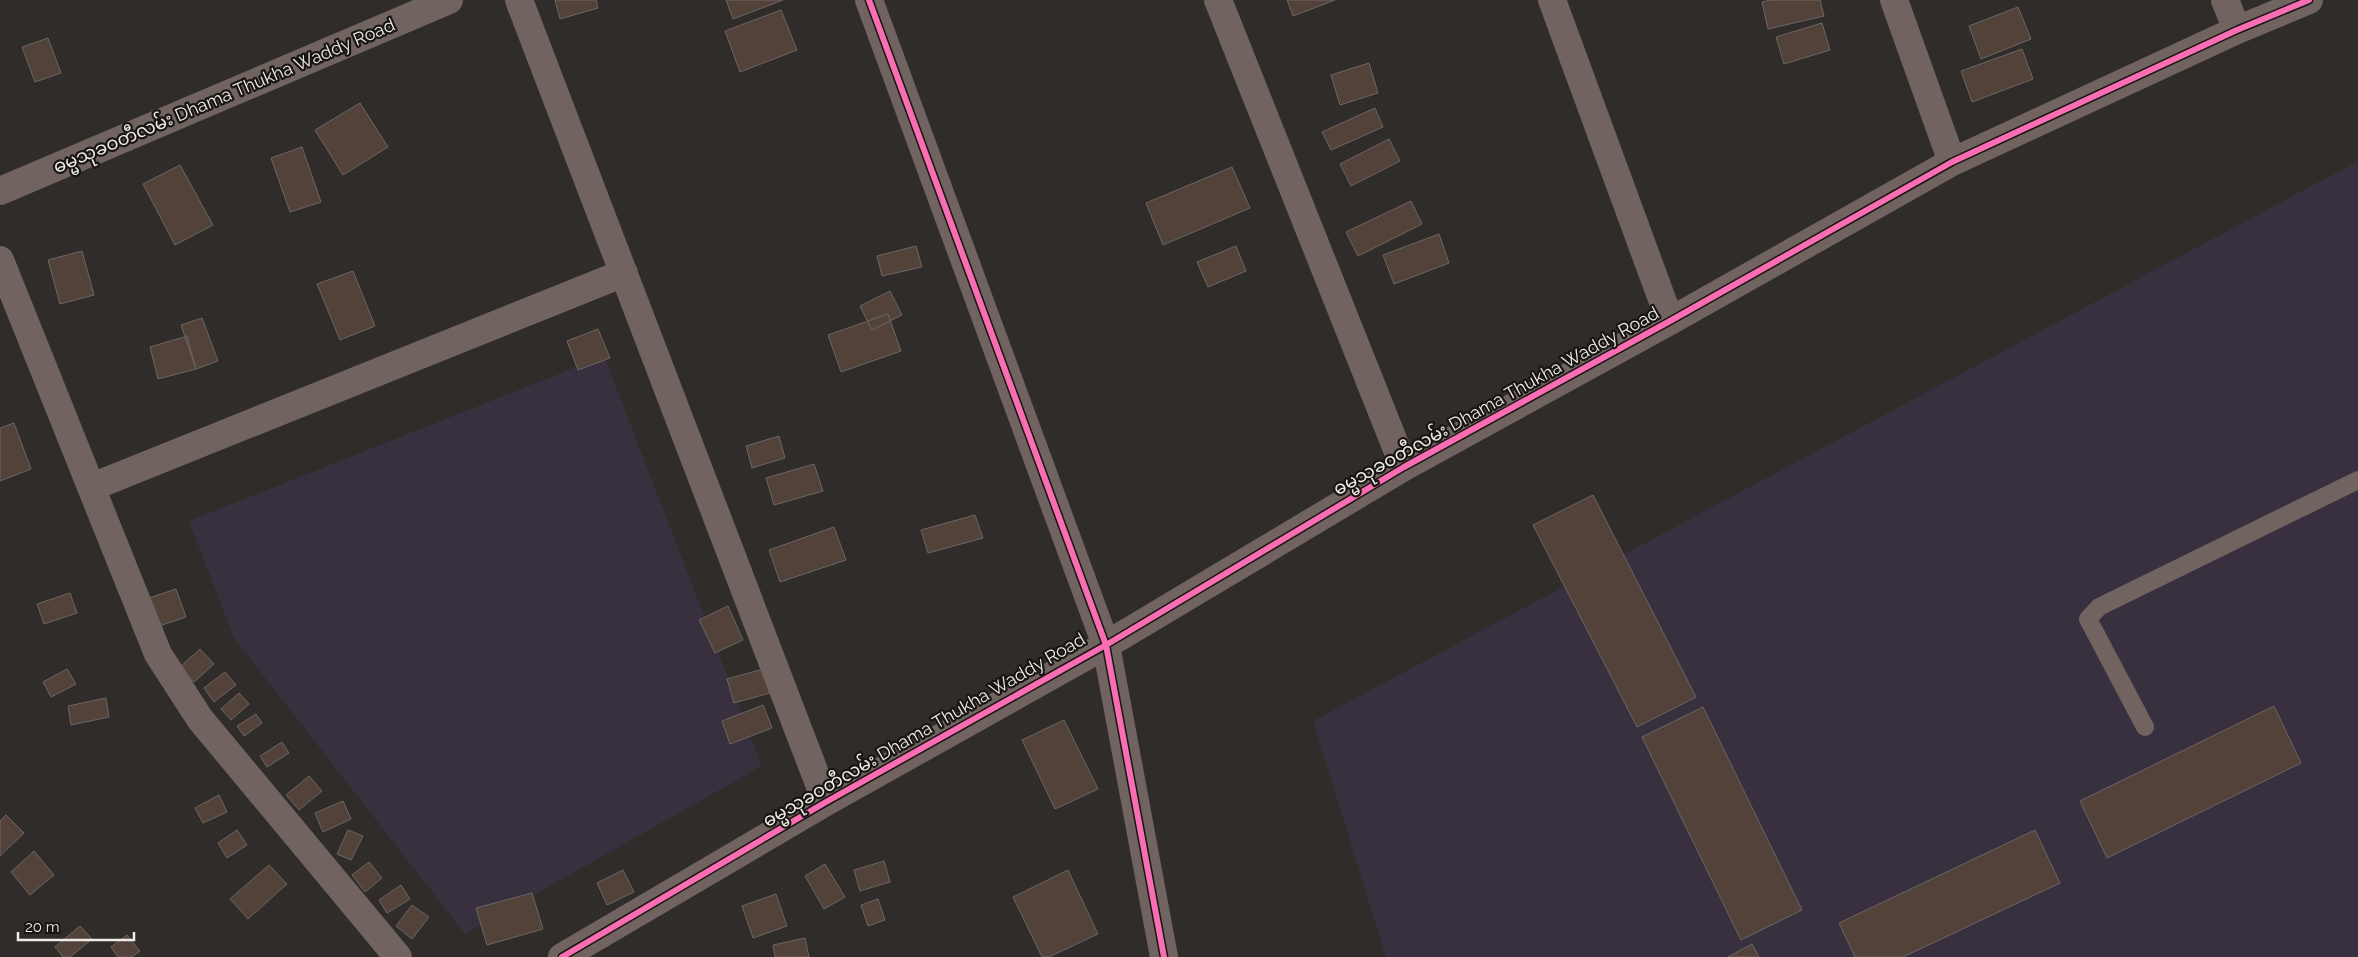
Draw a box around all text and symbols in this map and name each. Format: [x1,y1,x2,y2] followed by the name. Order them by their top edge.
[49,11,400,182] street label: ဓမ္မသုခဝတီလမ်း Dhama Thukha Waddy Road
[1328,299,1665,504] street label: ဓမ္မသုခဝတီလမ်း Dhama Thukha Waddy Road
[757,626,1092,836] street label: ဓမ္မသုခဝတီလမ်း Dhama Thukha Waddy Road
[18,910,134,942] scale bar
[25,918,60,936] text: 20 m

